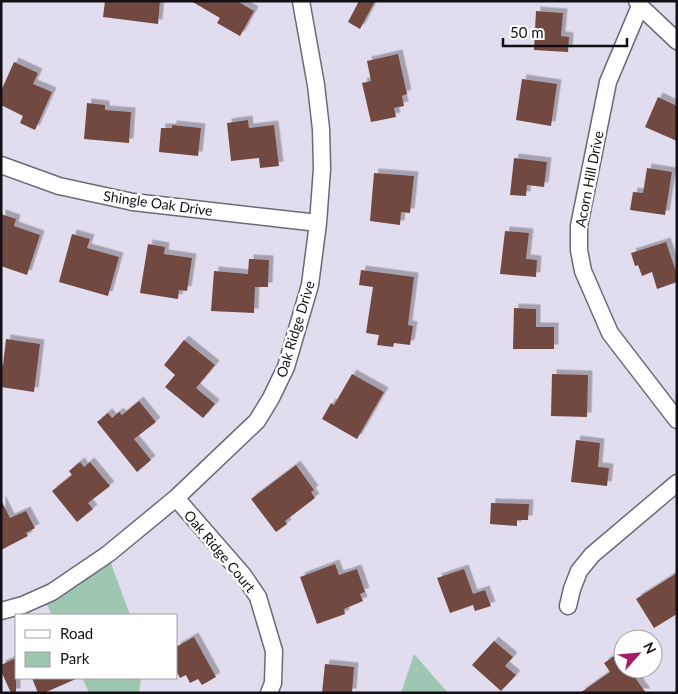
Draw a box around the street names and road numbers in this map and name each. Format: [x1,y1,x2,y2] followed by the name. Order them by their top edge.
[571,129,607,229] street label: Acorn Hill Drive
[102,187,214,219] street label: Shingle Oak Drive
[272,279,318,379] street label: Oak Ridge Drive
[181,507,259,595] street label: Oak Ridge Court

